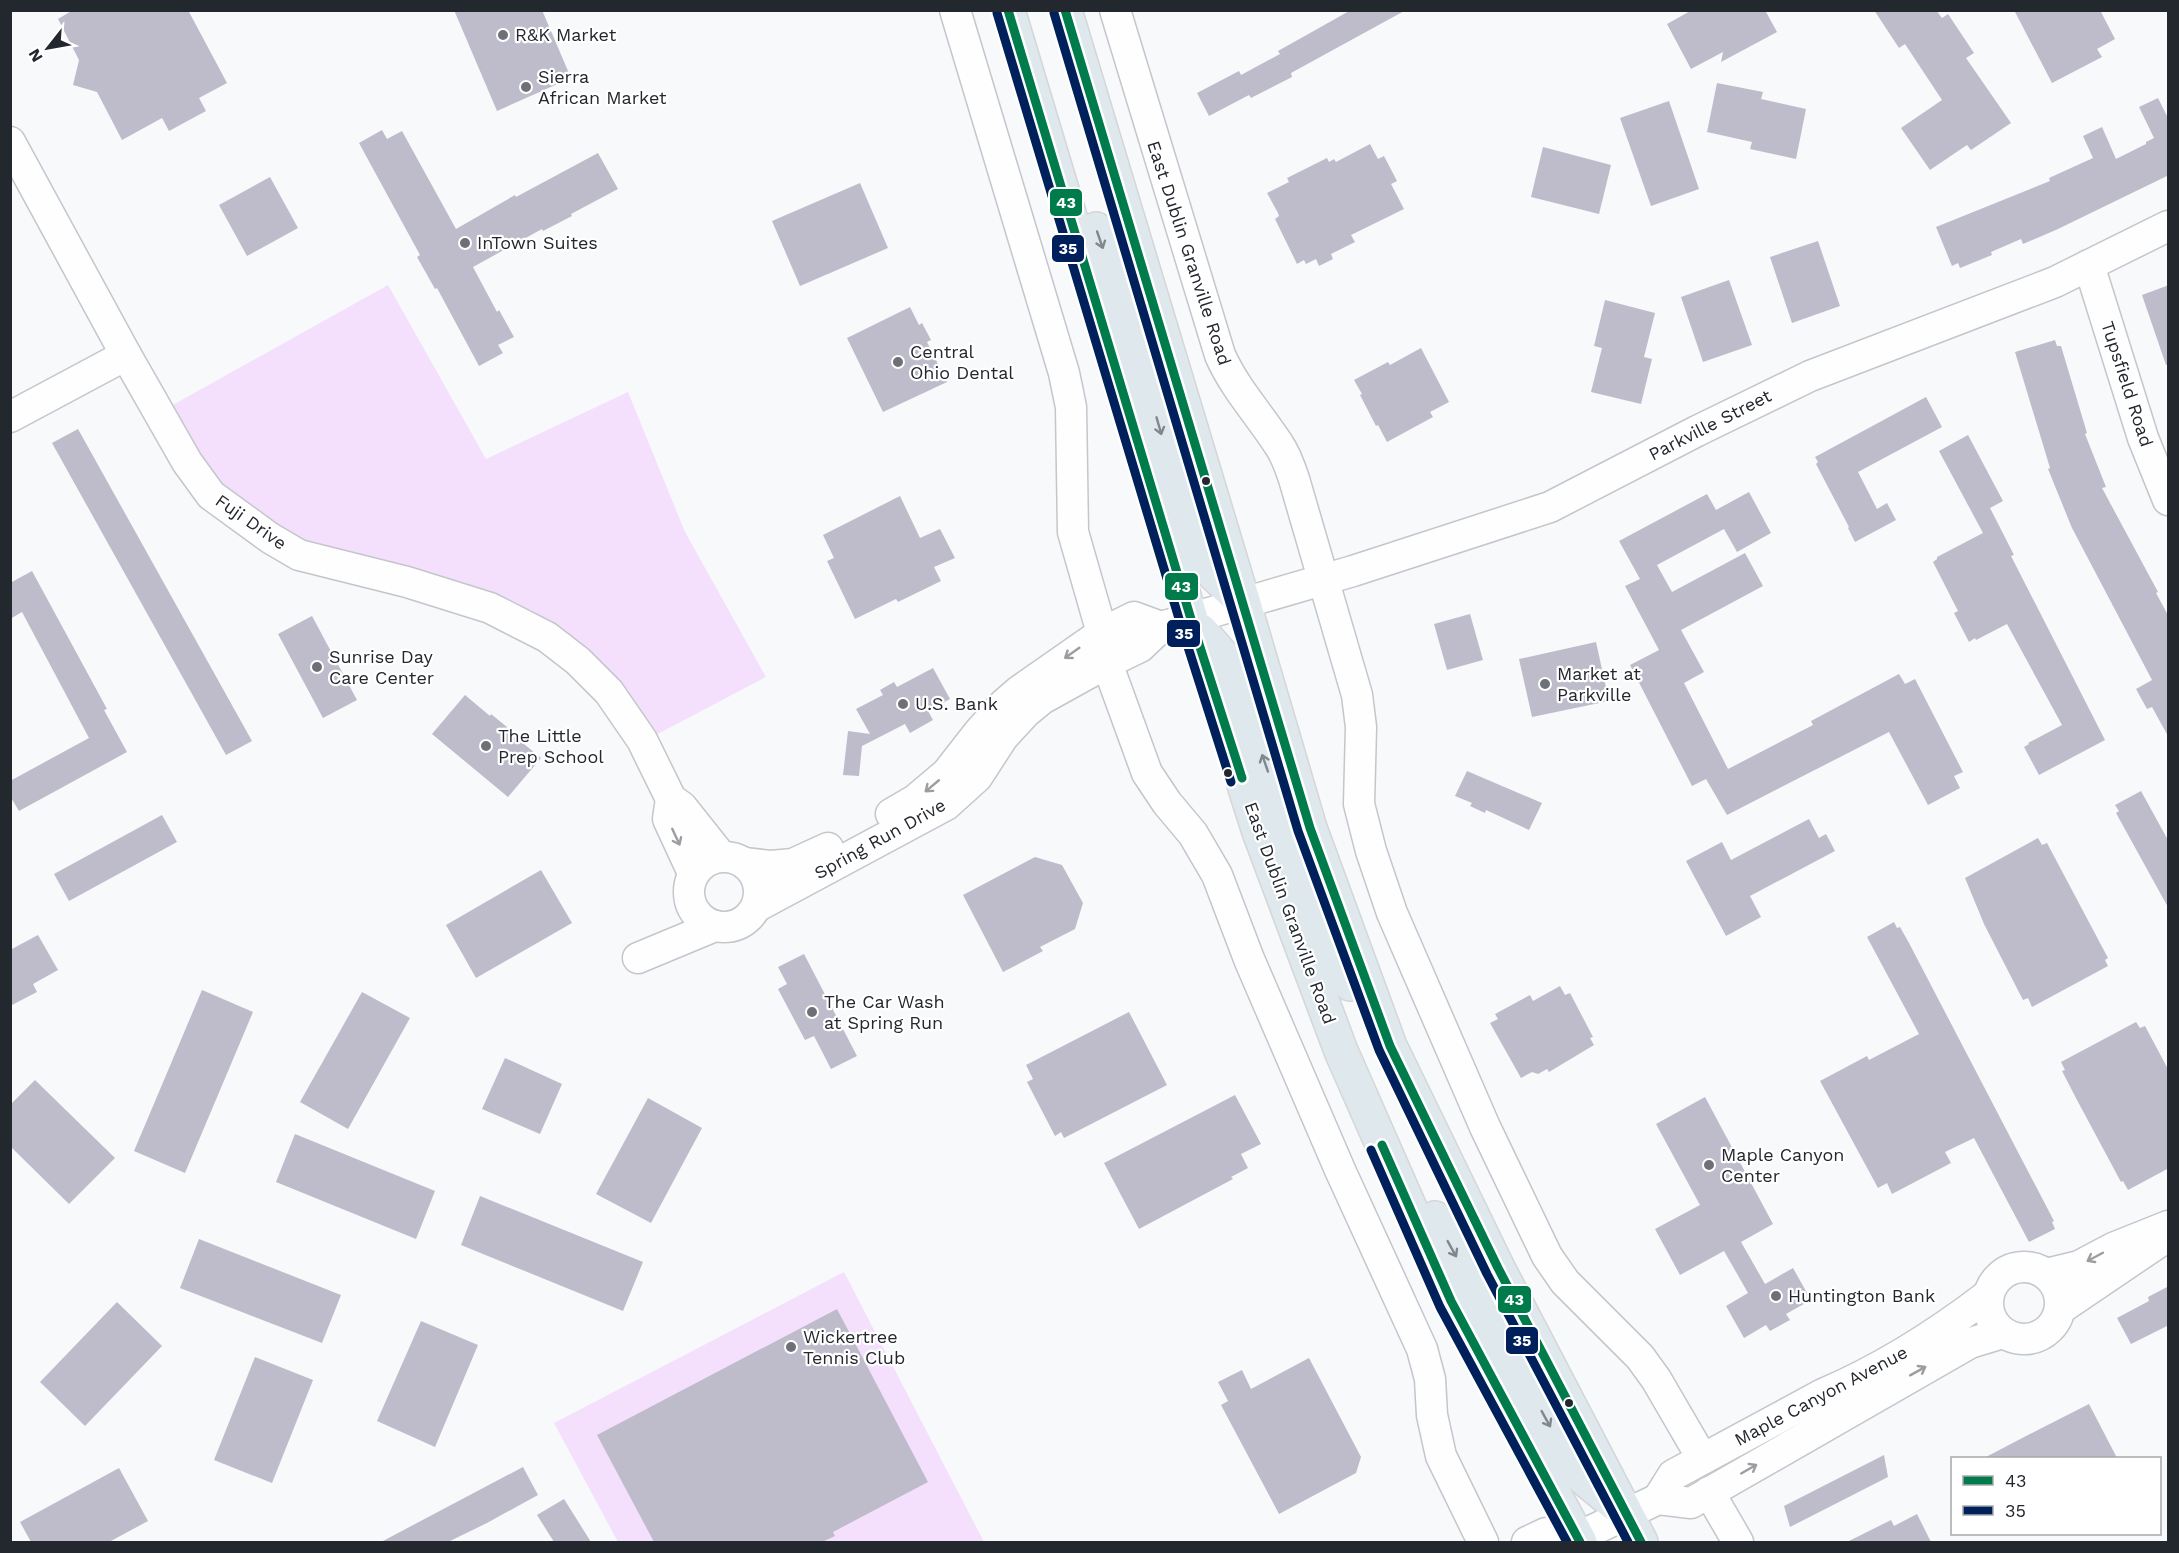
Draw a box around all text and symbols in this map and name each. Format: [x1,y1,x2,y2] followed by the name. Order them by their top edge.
[18,18,78,78] north arrow
[515,24,617,45] place label: R&K Market
[496,28,510,42] marker: R&K Market
[24,45,47,65] text: N
[538,66,667,108] place label: Sierra African Market
[519,80,533,94] marker: Sierra African Market
[1143,138,1236,368] street label: East Dublin Granville Road
[1049,188,1083,217] line badge: 43
[1056,193,1076,212] text: 43
[1095,230,1106,249] one-way arrow
[477,232,598,253] place label: InTown Suites
[1051,234,1085,263] line badge: 35
[458,236,472,250] marker: InTown Suites
[1059,239,1077,258] text: 35
[2097,318,2158,449] street label: Tupsfield Road
[910,341,1014,383] place label: Central Ohio Dental
[891,355,905,369] marker: Central Ohio Dental
[1645,384,1775,464] street label: Parkville Street
[1154,416,1165,435] one-way arrow
[1200,475,1212,487] unlabelled marker
[212,490,291,554] street label: Fuji Drive
[1164,572,1199,601] line badge: 43
[1171,577,1191,596] text: 43
[1166,619,1201,648] line badge: 35
[1175,624,1193,643] text: 35
[329,646,434,688] place label: Sunrise Day Care Center
[1065,647,1081,659] one-way arrow
[310,660,324,674] marker: Sunrise Day Care Center
[1557,663,1641,705] place label: Market at Parkville
[1538,677,1552,691] marker: Market at Parkville
[915,693,998,714] place label: U.S. Bank
[896,697,910,711] marker: U.S. Bank
[498,725,604,767] place label: The Little Prep School
[479,739,493,753] marker: The Little Prep School
[1259,754,1270,773] one-way arrow
[1222,767,1234,779] unlabelled marker
[925,779,940,793] one-way arrow
[811,794,949,883] street label: Spring Run Drive
[1240,799,1340,1027] street label: East Dublin Granville Road
[671,827,683,845] one-way arrow
[824,991,945,1033] place label: The Car Wash at Spring Run
[805,1005,819,1019] marker: The Car Wash at Spring Run
[1721,1144,1844,1186] place label: Maple Canyon Center
[1702,1158,1716,1172] marker: Maple Canyon Center
[1446,1240,1458,1257] one-way arrow
[2087,1252,2105,1263] one-way arrow
[1497,1285,1532,1314] line badge: 43
[1788,1285,1935,1306] place label: Huntington Bank
[1769,1289,1783,1303] marker: Huntington Bank
[1504,1290,1524,1309] text: 43
[803,1326,905,1368] place label: Wickertree Tennis Club
[1505,1326,1539,1355] line badge: 35
[1513,1331,1531,1350] text: 35
[784,1340,798,1354] marker: Wickertree Tennis Club
[1731,1341,1911,1450] street label: Maple Canyon Avenue
[1909,1365,1926,1377] one-way arrow
[1563,1397,1575,1409] unlabelled marker
[1541,1410,1552,1428] one-way arrow
[1951,1457,2161,1535] legend
[1740,1463,1757,1475] one-way arrow
[2005,1470,2027,1491] text: 43
[2005,1500,2026,1521] text: 35

